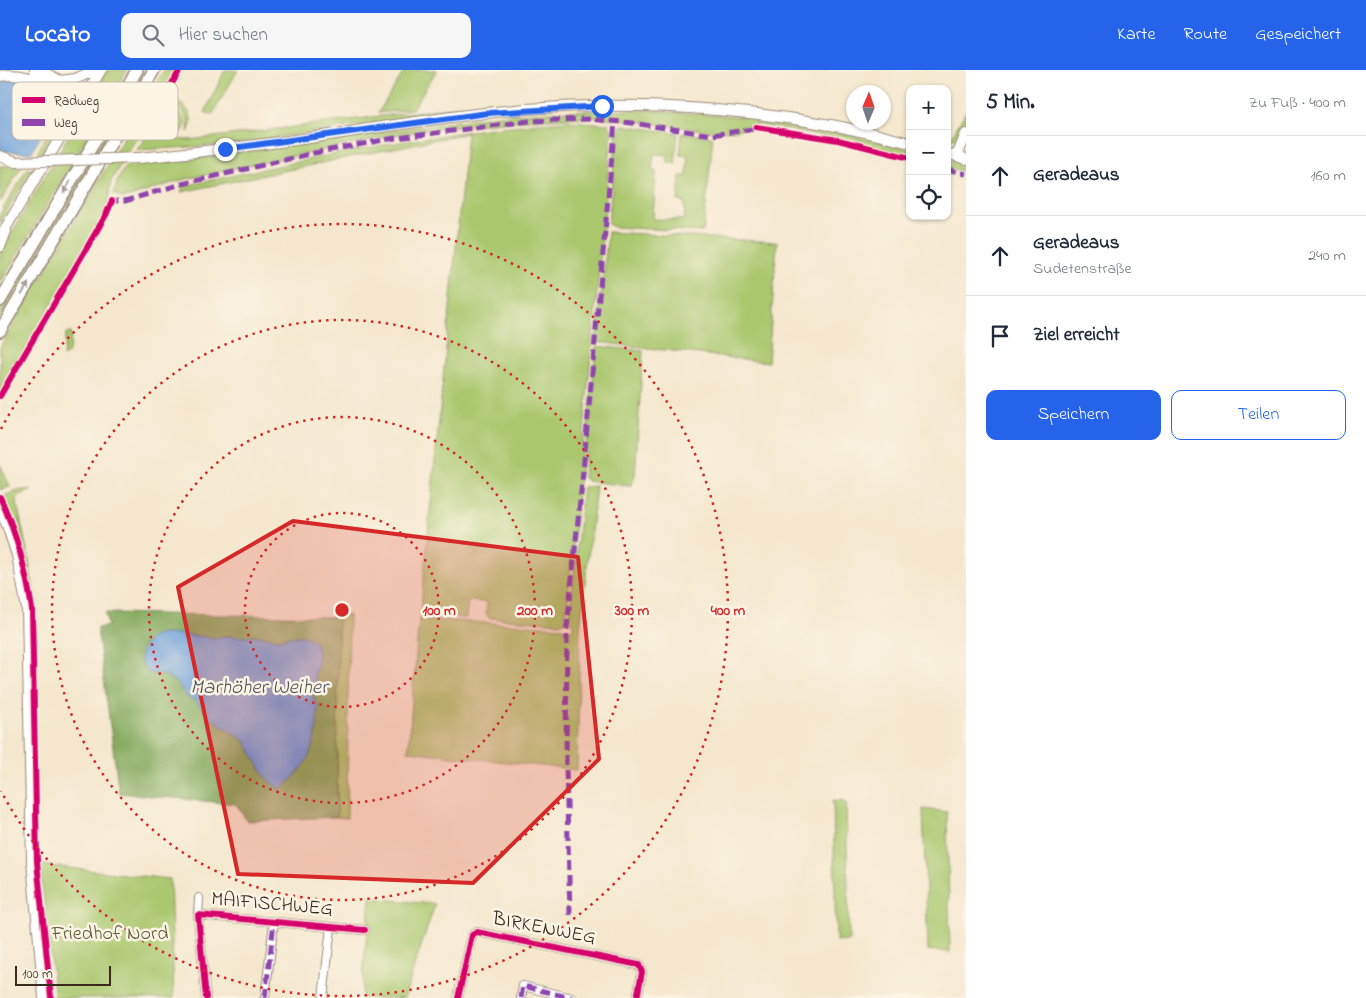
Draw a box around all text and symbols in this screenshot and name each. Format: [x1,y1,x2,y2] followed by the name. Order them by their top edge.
[121,13,471,58] search box
[25,18,91,53] text: Locato
[139,21,167,49] icon: search
[179,22,268,49] text: Hier suchen
[1117,22,1155,48] text: Karte
[1183,22,1227,48] text: Route
[1255,22,1341,48] text: Gespeichert
[12,82,178,140] legend
[846,85,891,130] north arrow
[906,85,951,220] map controls
[906,85,951,130] button: +
[986,88,1034,118] text: 5 Min.
[54,91,99,113] text: Radweg
[1249,91,1346,115] text: Zu Fuß · 400 m
[591,95,614,118] route start
[54,113,77,135] text: Weg
[906,130,951,175] button: −
[214,138,237,161] route end
[986,162,1014,190] icon: ahead
[1033,162,1120,189] text: Geradeaus
[1311,164,1346,188] text: 160 m
[906,175,951,220] button: locate
[62,180,71,194] one-way arrow
[1033,230,1120,257] text: Geradeaus
[986,242,1014,270] icon: ahead
[1308,244,1346,268] text: 240 m
[1033,257,1132,281] text: Sudetenstraße
[20,282,29,295] one-way arrow
[986,322,1014,350] icon: arrive
[1033,322,1120,349] text: Ziel erreicht
[986,390,1161,440] button: Speichern
[1171,390,1346,440] button: Teilen
[422,600,456,622] text: 100 m
[516,600,553,622] text: 200 m
[614,600,650,622] text: 300 m
[710,600,746,622] text: 400 m
[333,601,351,619] centre of rings
[190,673,330,703] water label: Marhöher Weiher
[210,885,334,925] street label: MAIFISCHWEG
[489,905,598,953] street label: BIRKENWEG
[51,920,168,949] park label: Friedhof Nord
[15,963,111,986] scale bar
[22,964,53,985] text: 100 m

